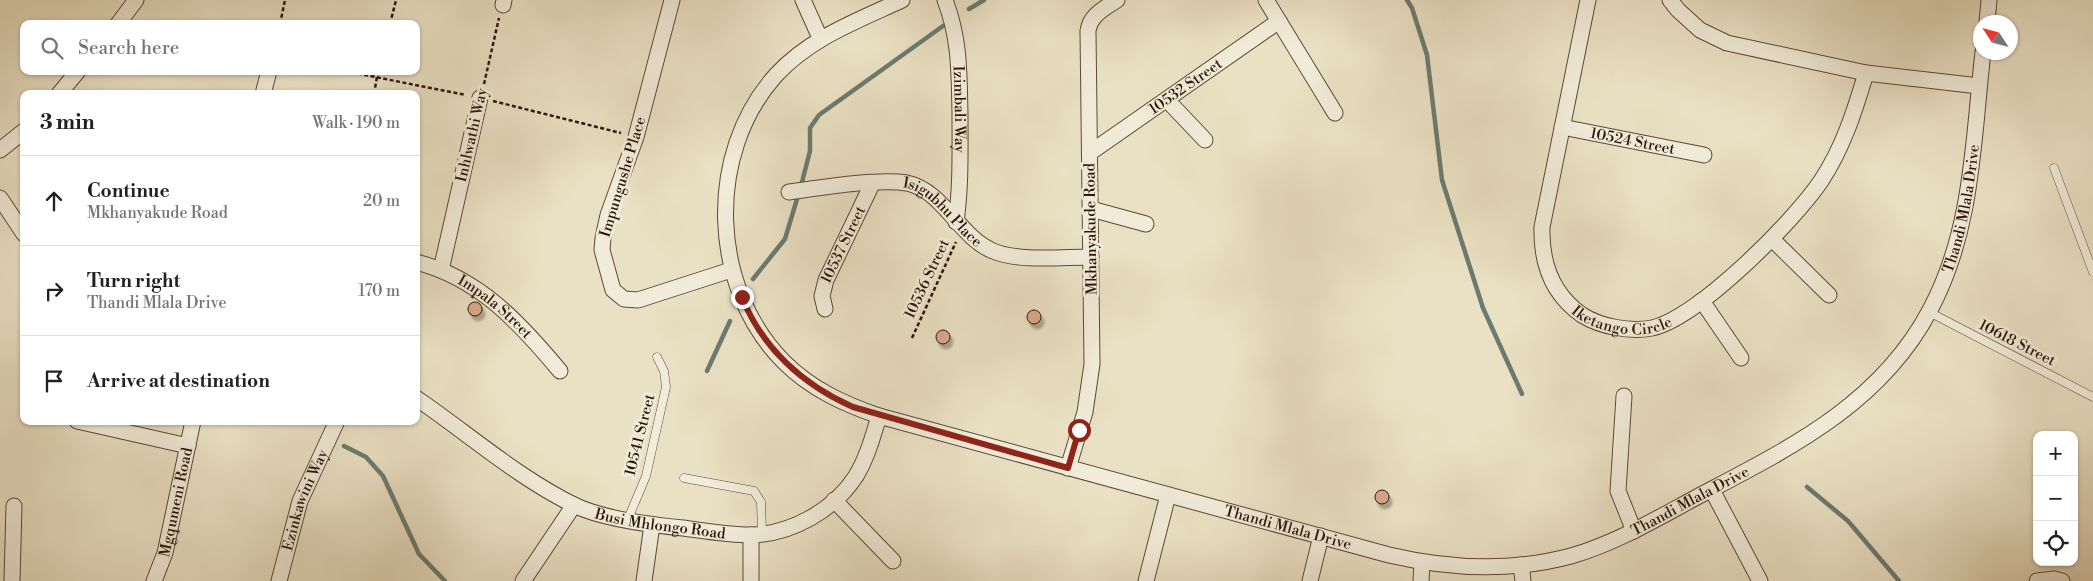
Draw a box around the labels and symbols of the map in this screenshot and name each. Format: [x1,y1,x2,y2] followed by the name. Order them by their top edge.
[1973,15,2018,60] north arrow
[1145,54,1226,118] street label: 10532 Street
[949,65,970,154] street label: Izimbali Way
[452,85,492,184] street label: Inhlwathi Way
[596,115,650,239] street label: Impungushe Place
[1589,123,1677,159] street label: 10524 Street
[1938,143,1983,275] street label: Thandi Mlala Drive
[1080,162,1102,295] street label: Mkhanyakude Road
[902,173,986,251] street label: Isigubhu Place
[816,202,870,286] street label: 10537 Street
[900,236,954,322] street label: 10536 Street
[455,271,537,343] street label: Impala Street
[731,286,754,309] route end
[1568,301,1675,339] street label: Iketango Circle
[1975,316,2059,371] street label: 10618 Street
[621,391,660,478] street label: 10541 Street
[1068,419,1091,442] route start
[155,445,197,559] street label: Mgqumeni Road
[278,446,332,553] street label: Ezinkawini Way
[1628,462,1752,540] street label: Thandi Mlala Drive
[1222,501,1354,554] street label: Thandi Mlala Drive
[592,504,727,543] street label: Busi Mhlongo Road

